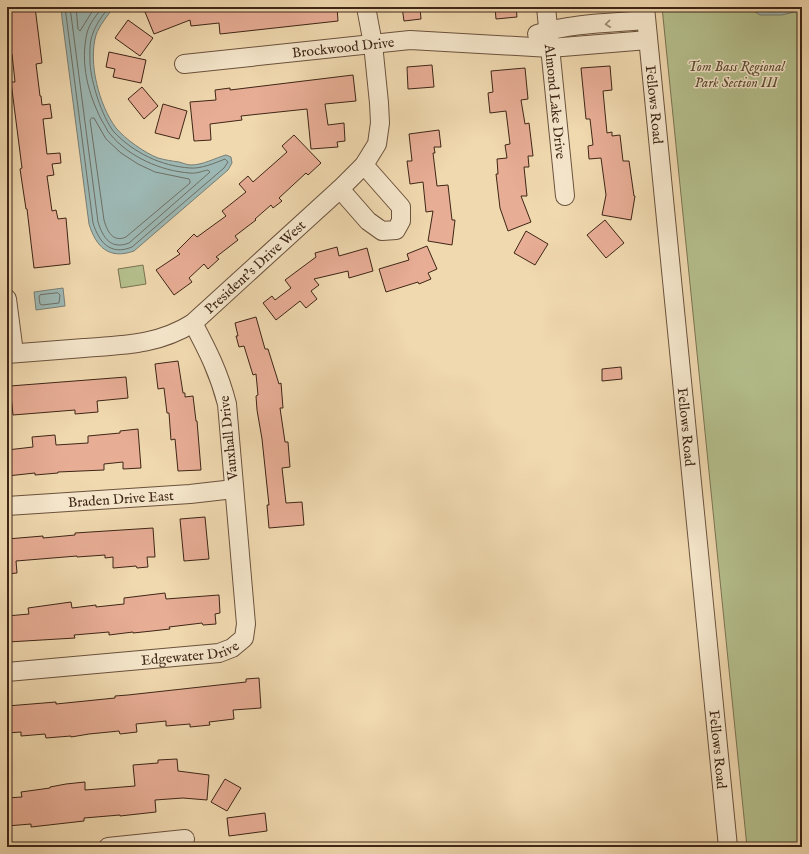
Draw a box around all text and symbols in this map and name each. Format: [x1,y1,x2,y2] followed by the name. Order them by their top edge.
[604,19,611,28] one-way arrow
[291,34,396,62] street label: Brockwood Drive
[540,42,569,160] street label: Almond Lake Drive
[687,58,786,92] park label: Tom Bass Regional Park Section III
[641,64,667,145] street label: Fellows Road
[201,217,310,318] street label: President's Drive West
[673,387,698,468] street label: Fellows Road
[216,394,243,482] street label: Vauxhall Drive
[67,487,175,512] street label: Braden Drive East
[140,637,244,670] street label: Edgewater Drive
[705,709,730,790] street label: Fellows Road

